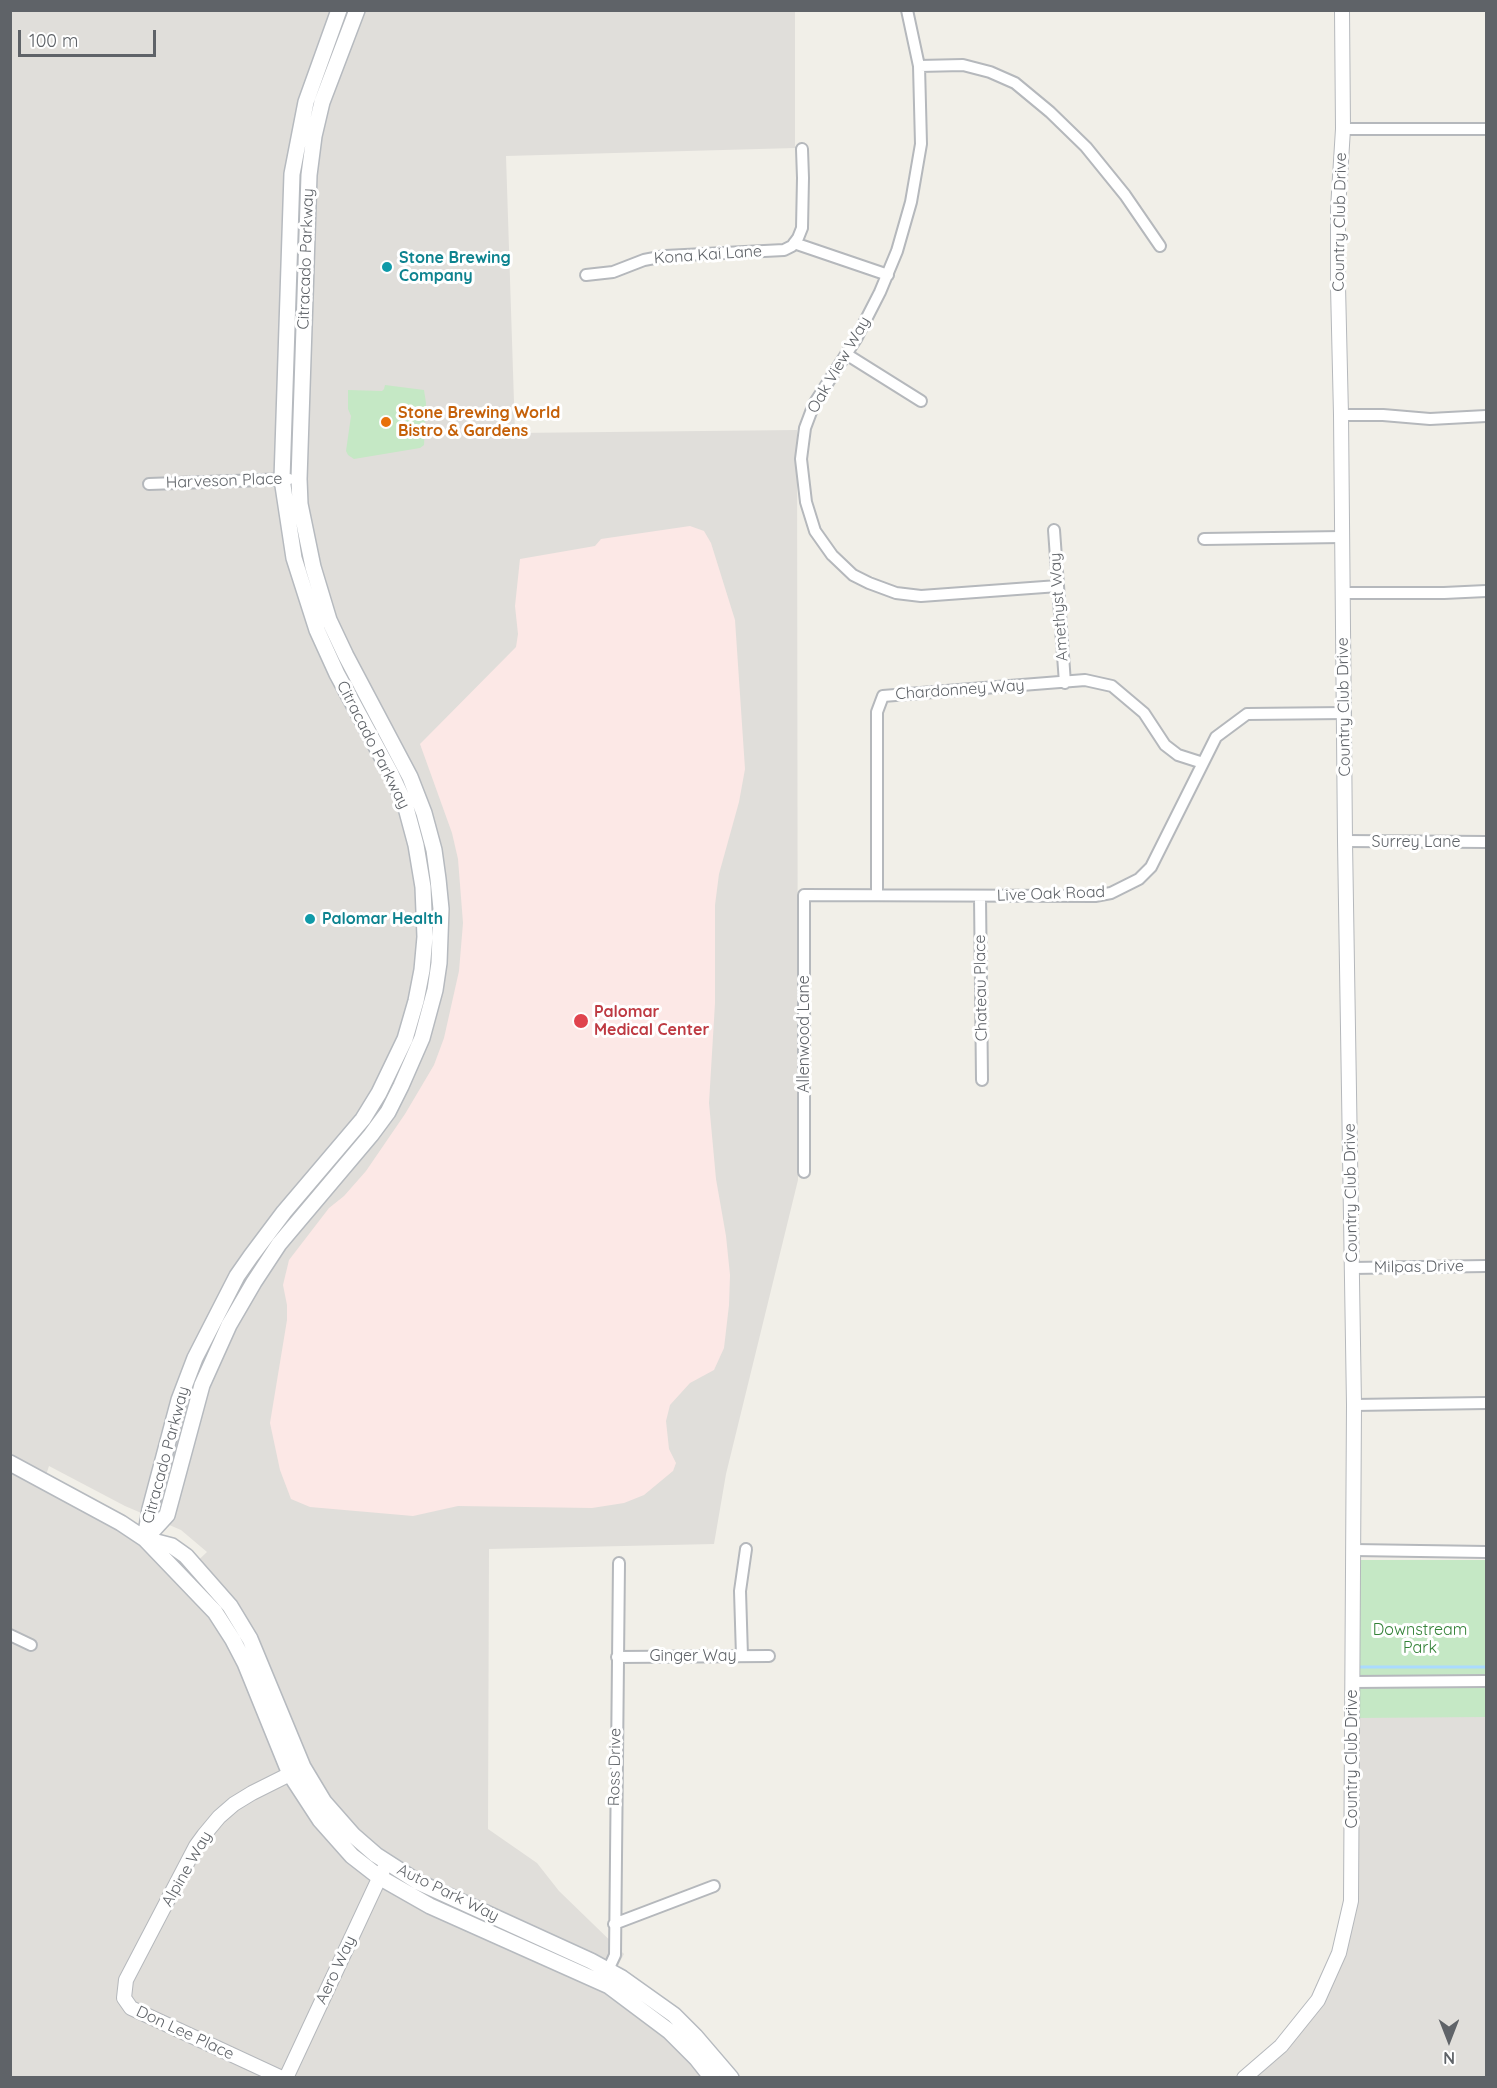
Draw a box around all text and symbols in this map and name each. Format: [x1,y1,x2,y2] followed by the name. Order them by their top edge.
[21,18,159,56] scale bar
[29,29,78,52] text: 100 m
[1329,152,1351,292] street label: Country Club Drive
[294,188,318,330] street label: Citracado Parkway
[653,242,763,268] street label: Kona Kai Lane
[399,248,511,286] place label: Stone Brewing Company
[380,260,394,274] marker: Stone Brewing Company
[804,313,874,417] street label: Oak View Way
[398,403,560,441] place label: Stone Brewing World Bistro & Gardens
[379,415,393,429] marker: Stone Brewing World Bistro & Gardens
[165,469,283,493] street label: Harveson Place
[1046,552,1072,662] street label: Amethyst Way
[1333,637,1355,777] street label: Country Club Drive
[895,676,1025,704] street label: Chardonney Way
[332,678,414,812] street label: Citracado Parkway
[1372,832,1460,852] street label: Surrey Lane
[997,883,1105,905] street label: Live Oak Road
[322,909,443,929] place label: Palomar Health
[303,912,317,926] marker: Palomar Health
[970,934,992,1042] street label: Chateau Place
[794,975,814,1093] street label: Allenwood Lane
[594,1002,709,1040] place label: Palomar Medical Center
[572,1012,590,1030] marker: Palomar Medical Center
[1340,1123,1362,1263] street label: Country Club Drive
[1374,1257,1464,1277] street label: Milpas Drive
[138,1384,194,1526] street label: Citracado Parkway
[1373,1620,1467,1658] park label: Downstream Park
[649,1646,737,1666] street label: Ginger Way
[1342,1689,1362,1829] street label: Country Club Drive
[605,1728,625,1806] street label: Ross Drive
[158,1828,216,1910] street label: Alpine Way
[394,1860,502,1926] street label: Auto Park Way
[312,1933,360,2007] street label: Aero Way
[133,2002,237,2064] street label: Don Lee Place
[1419,2010,1479,2070] north arrow
[1443,2048,1455,2068] text: N

